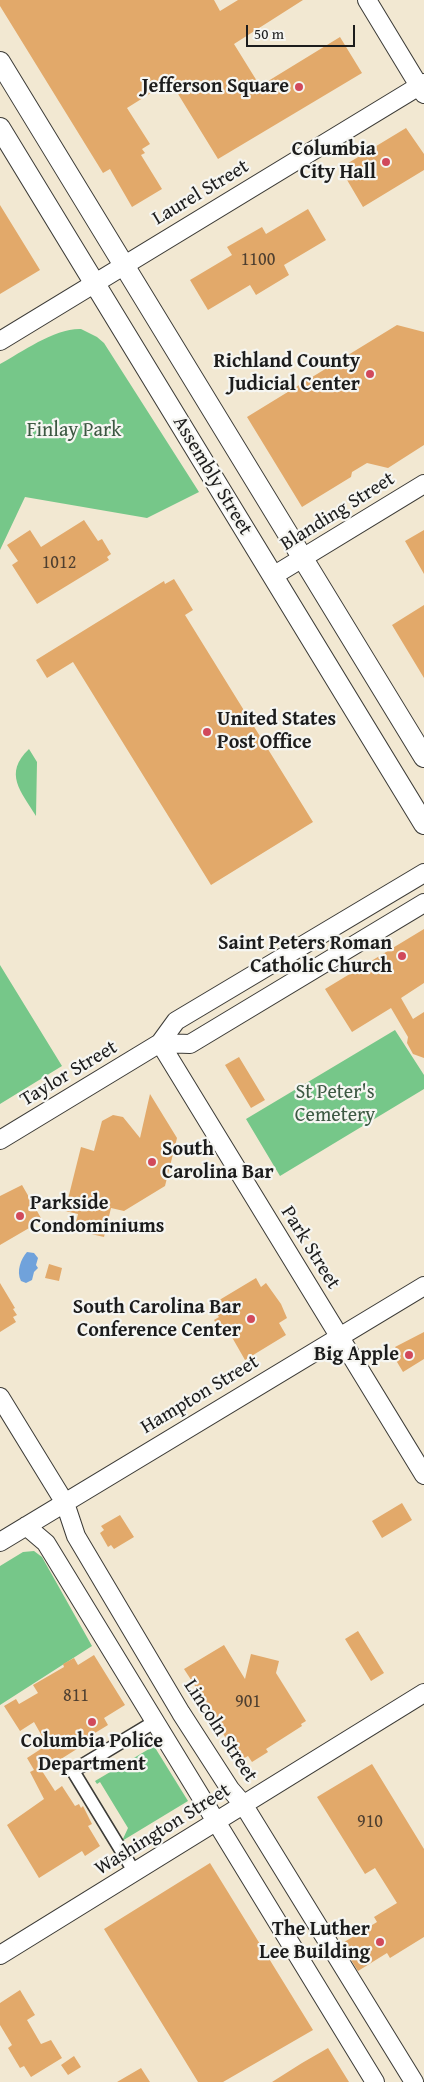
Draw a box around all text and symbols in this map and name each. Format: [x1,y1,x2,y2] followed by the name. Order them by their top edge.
[249,15,358,47] scale bar
[254,23,284,44] text: 50 m
[142,75,289,99] place label: Jefferson Square
[293,81,305,93] marker: Jefferson Square
[292,138,376,185] place label: Columbia City Hall
[149,155,253,231] street label: Laurel Street
[380,156,392,168] marker: Columbia City Hall
[241,249,275,271] house number: 1100
[213,350,360,397] place label: Richland County Judicial Center
[364,368,376,380] marker: Richland County Judicial Center
[167,412,257,540] street label: Assembly Street
[27,419,121,443] park label: Finlay Park
[276,467,400,557] street label: Blanding Street
[42,552,76,574] house number: 1012
[217,708,336,755] place label: United States Post Office
[201,726,213,738] marker: United States Post Office
[218,932,392,979] place label: Saint Peters Roman Catholic Church
[396,950,408,962] marker: Saint Peters Roman Catholic Church
[16,1036,122,1112] street label: Taylor Street
[295,1081,375,1128] park label: St Peter's Cemetery
[162,1138,274,1185] place label: South Carolina Bar
[146,1156,158,1168] marker: South Carolina Bar
[30,1192,164,1239] place label: Parkside Condominiums
[275,1202,345,1294] street label: Park Street
[14,1210,26,1222] marker: Parkside Condominiums
[73,1296,241,1343] place label: South Carolina Bar Conference Center
[245,1313,257,1325] marker: South Carolina Bar Conference Center
[314,1343,399,1367] place label: Big Apple
[403,1349,415,1361] marker: Big Apple
[137,1350,263,1440] street label: Hampton Street
[178,1675,262,1787] street label: Lincoln Street
[63,1685,89,1707] house number: 811
[235,1691,261,1713] house number: 901
[86,1716,98,1728] marker: Columbia Police Department
[21,1730,163,1777] place label: Columbia Police Department
[91,1779,235,1881] street label: Washington Street
[357,1811,383,1833] house number: 910
[259,1918,370,1965] place label: The Luther Lee Building
[374,1936,386,1948] marker: The Luther Lee Building

